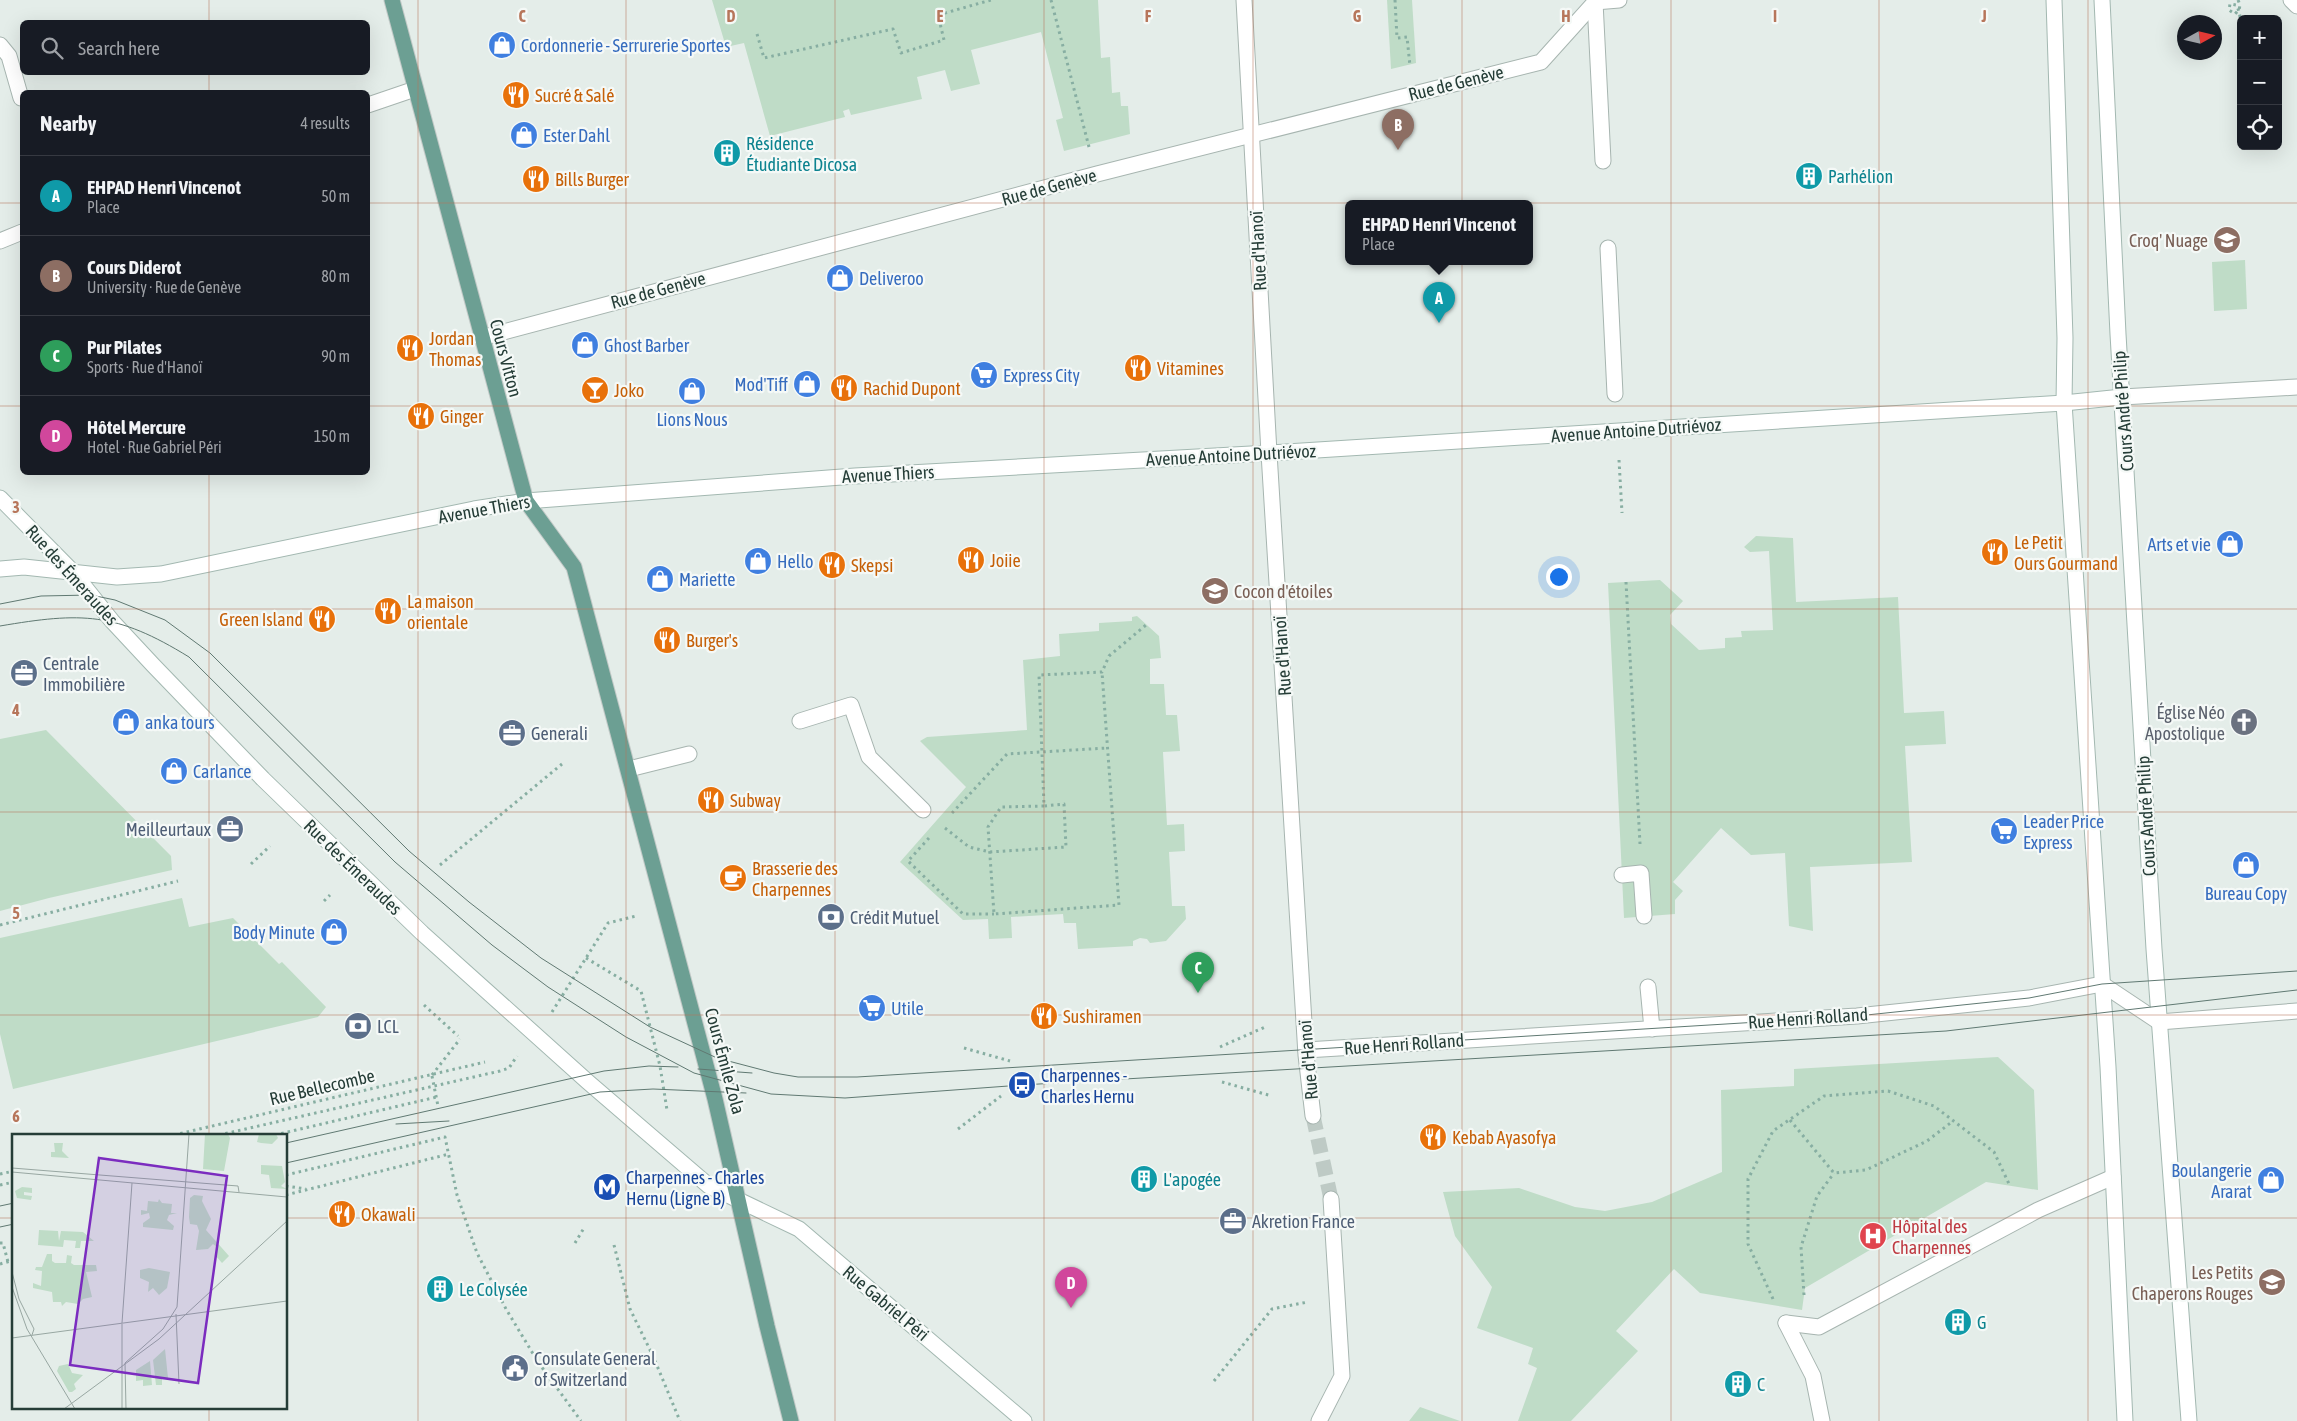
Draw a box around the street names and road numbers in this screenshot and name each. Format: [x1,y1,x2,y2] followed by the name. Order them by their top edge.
[1406,61,1506,105] street label: Rue de Genève
[999,164,1099,210] street label: Rue de Genève
[1245,210,1271,291] street label: Rue d'Hanoï
[608,267,708,313] street label: Rue de Genève
[486,317,526,399] street label: Cours Vitton
[2108,350,2138,472] street label: Cours André Philip
[1550,414,1722,446] street label: Avenue Antoine Dutriévoz
[1145,440,1317,470] street label: Avenue Antoine Dutriévoz
[841,461,935,487] street label: Avenue Thiers
[437,491,531,527] street label: Avenue Thiers
[21,521,123,629] street label: Rue des Émeraudes
[1269,615,1295,697] street label: Rue d'Hanoï
[2132,755,2160,877] street label: Cours André Philip
[300,815,406,919] street label: Rue des Émeraudes
[1747,1003,1869,1033] street label: Rue Henri Rolland
[701,1006,749,1116] street label: Cours Émile Zola
[1294,1018,1322,1101] street label: Rue d'Hanoï
[1343,1029,1465,1059] street label: Rue Henri Rolland
[267,1065,377,1109] street label: Rue Bellecombe
[839,1261,933,1345] street label: Rue Gabriel Péri

